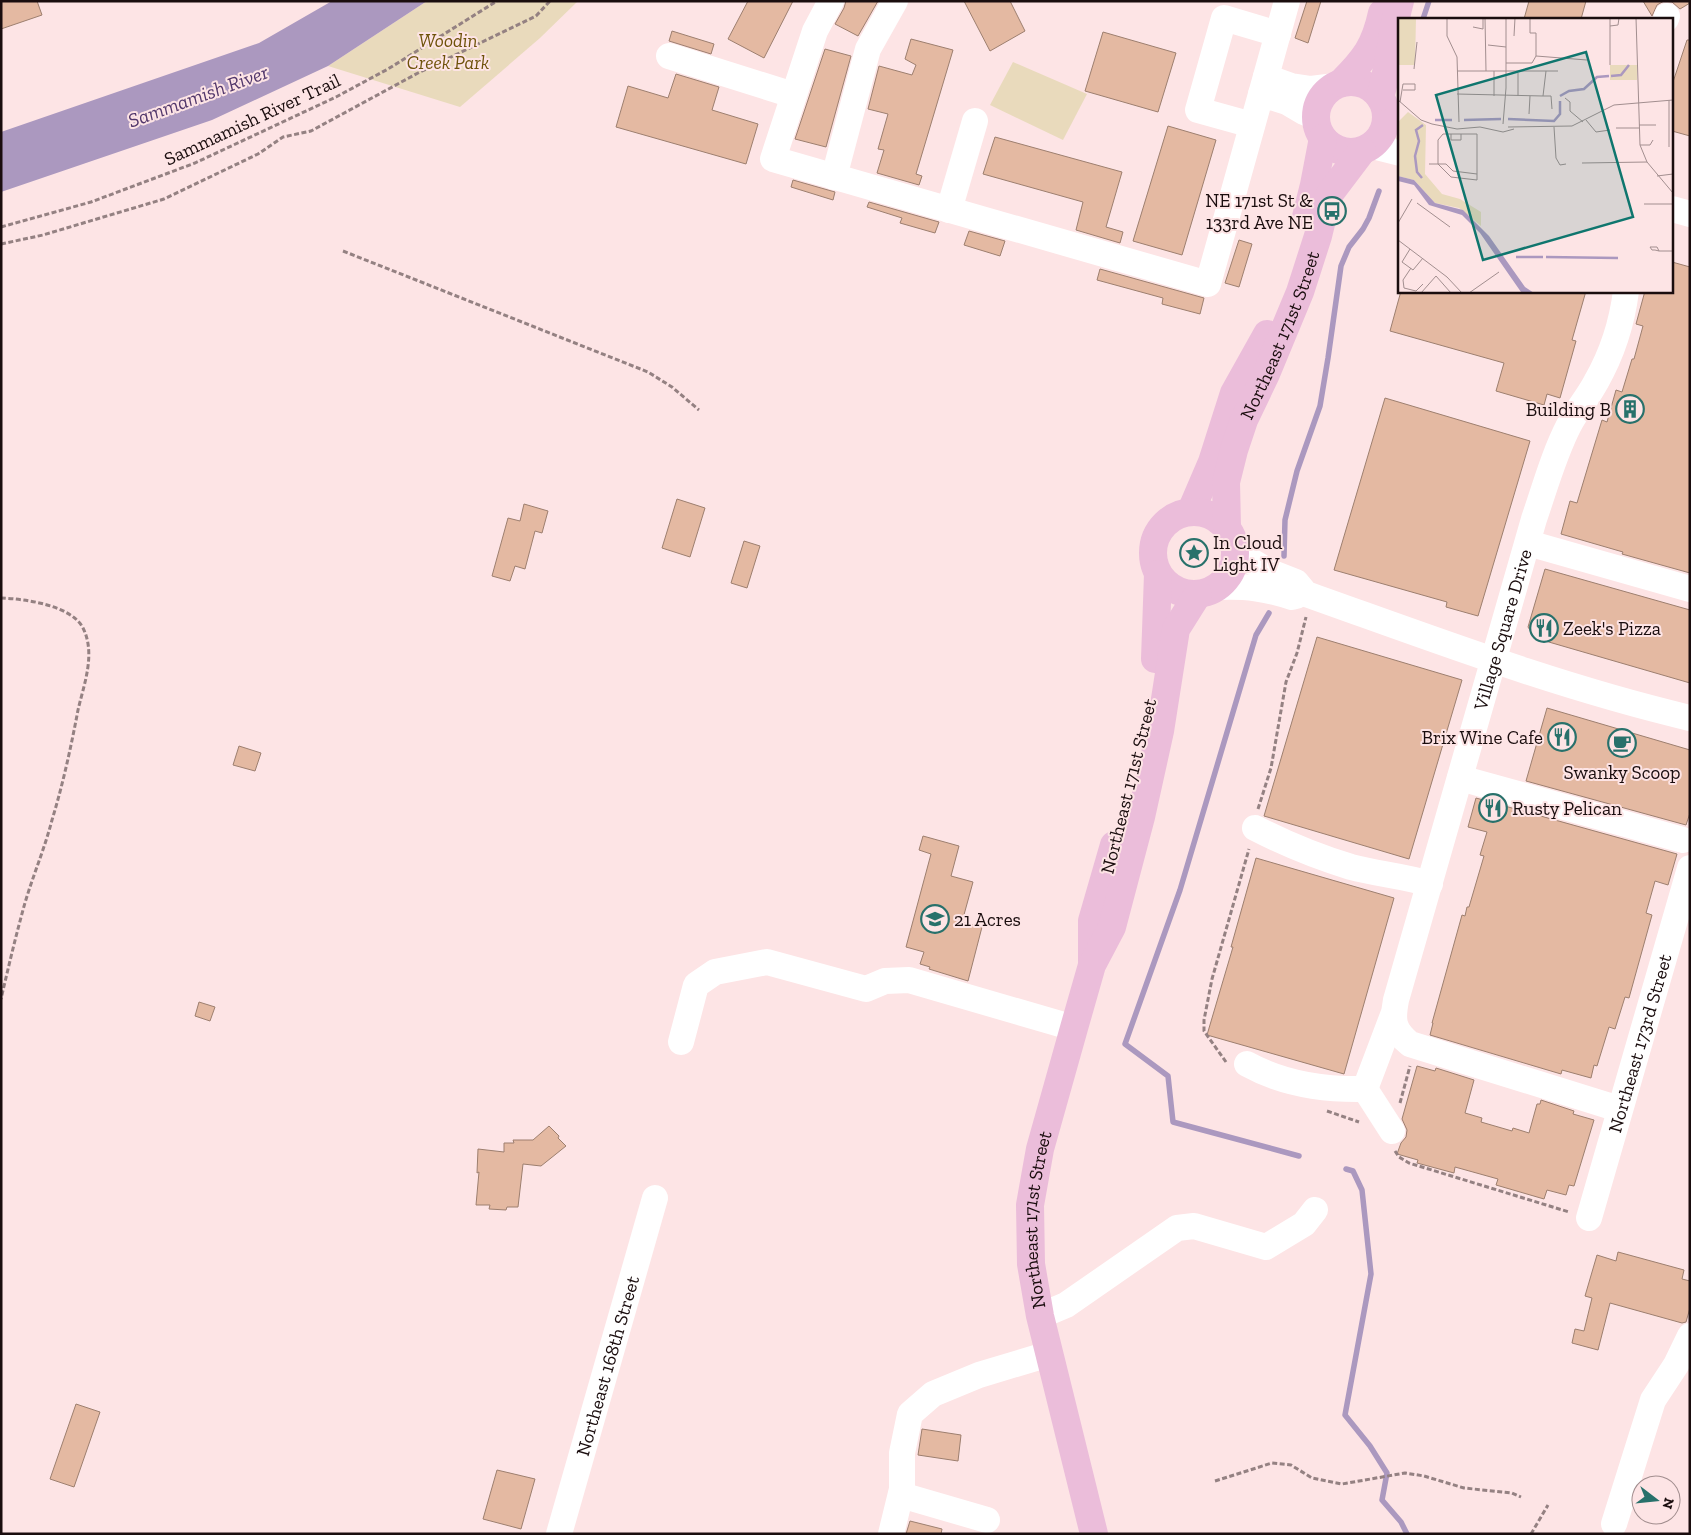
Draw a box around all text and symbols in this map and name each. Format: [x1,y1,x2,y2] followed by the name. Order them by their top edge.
[1398,18,1674,292] inset map
[407,29,489,74] park label: Woodin Creek Park
[125,59,272,133] water label: Sammamish River
[160,68,344,170] street label: Sammamish River Trail
[1205,189,1313,234] place label: NE 171st St & 133rd Ave NE
[1317,196,1347,226] bus stop icon: NE 171st St & 133rd Ave NE
[1235,248,1324,423] street label: Northeast 171st Street
[1615,394,1645,424] building icon: Building B
[1526,398,1611,421] place label: Building B
[1213,531,1283,576] place label: In Cloud Light IV
[1179,538,1209,568] place icon: In Cloud Light IV
[1469,546,1537,714] street label: Village Square Drive
[1529,613,1559,643] restaurant icon: Zeek's Pizza
[1563,617,1661,640] place label: Zeek's Pizza
[1096,696,1161,876] street label: Northeast 171st Street
[1547,722,1577,752] restaurant icon: Brix Wine Cafe
[1422,726,1543,749] place label: Brix Wine Cafe
[1607,728,1637,758] cafe icon: Swanky Scoop
[1564,761,1680,784] place label: Swanky Scoop
[1478,793,1508,823] restaurant icon: Rusty Pelican
[1512,797,1622,820] place label: Rusty Pelican
[920,904,950,934] school or university icon: 21 Acres
[954,908,1021,931] place label: 21 Acres
[1603,951,1677,1135] street label: Northeast 173rd Street
[1019,1128,1057,1311] street label: Northeast 171st Street
[571,1273,644,1459] street label: Northeast 168th Street
[1631,1475,1681,1525] north arrow
[1658,1496,1678,1511] text: N

